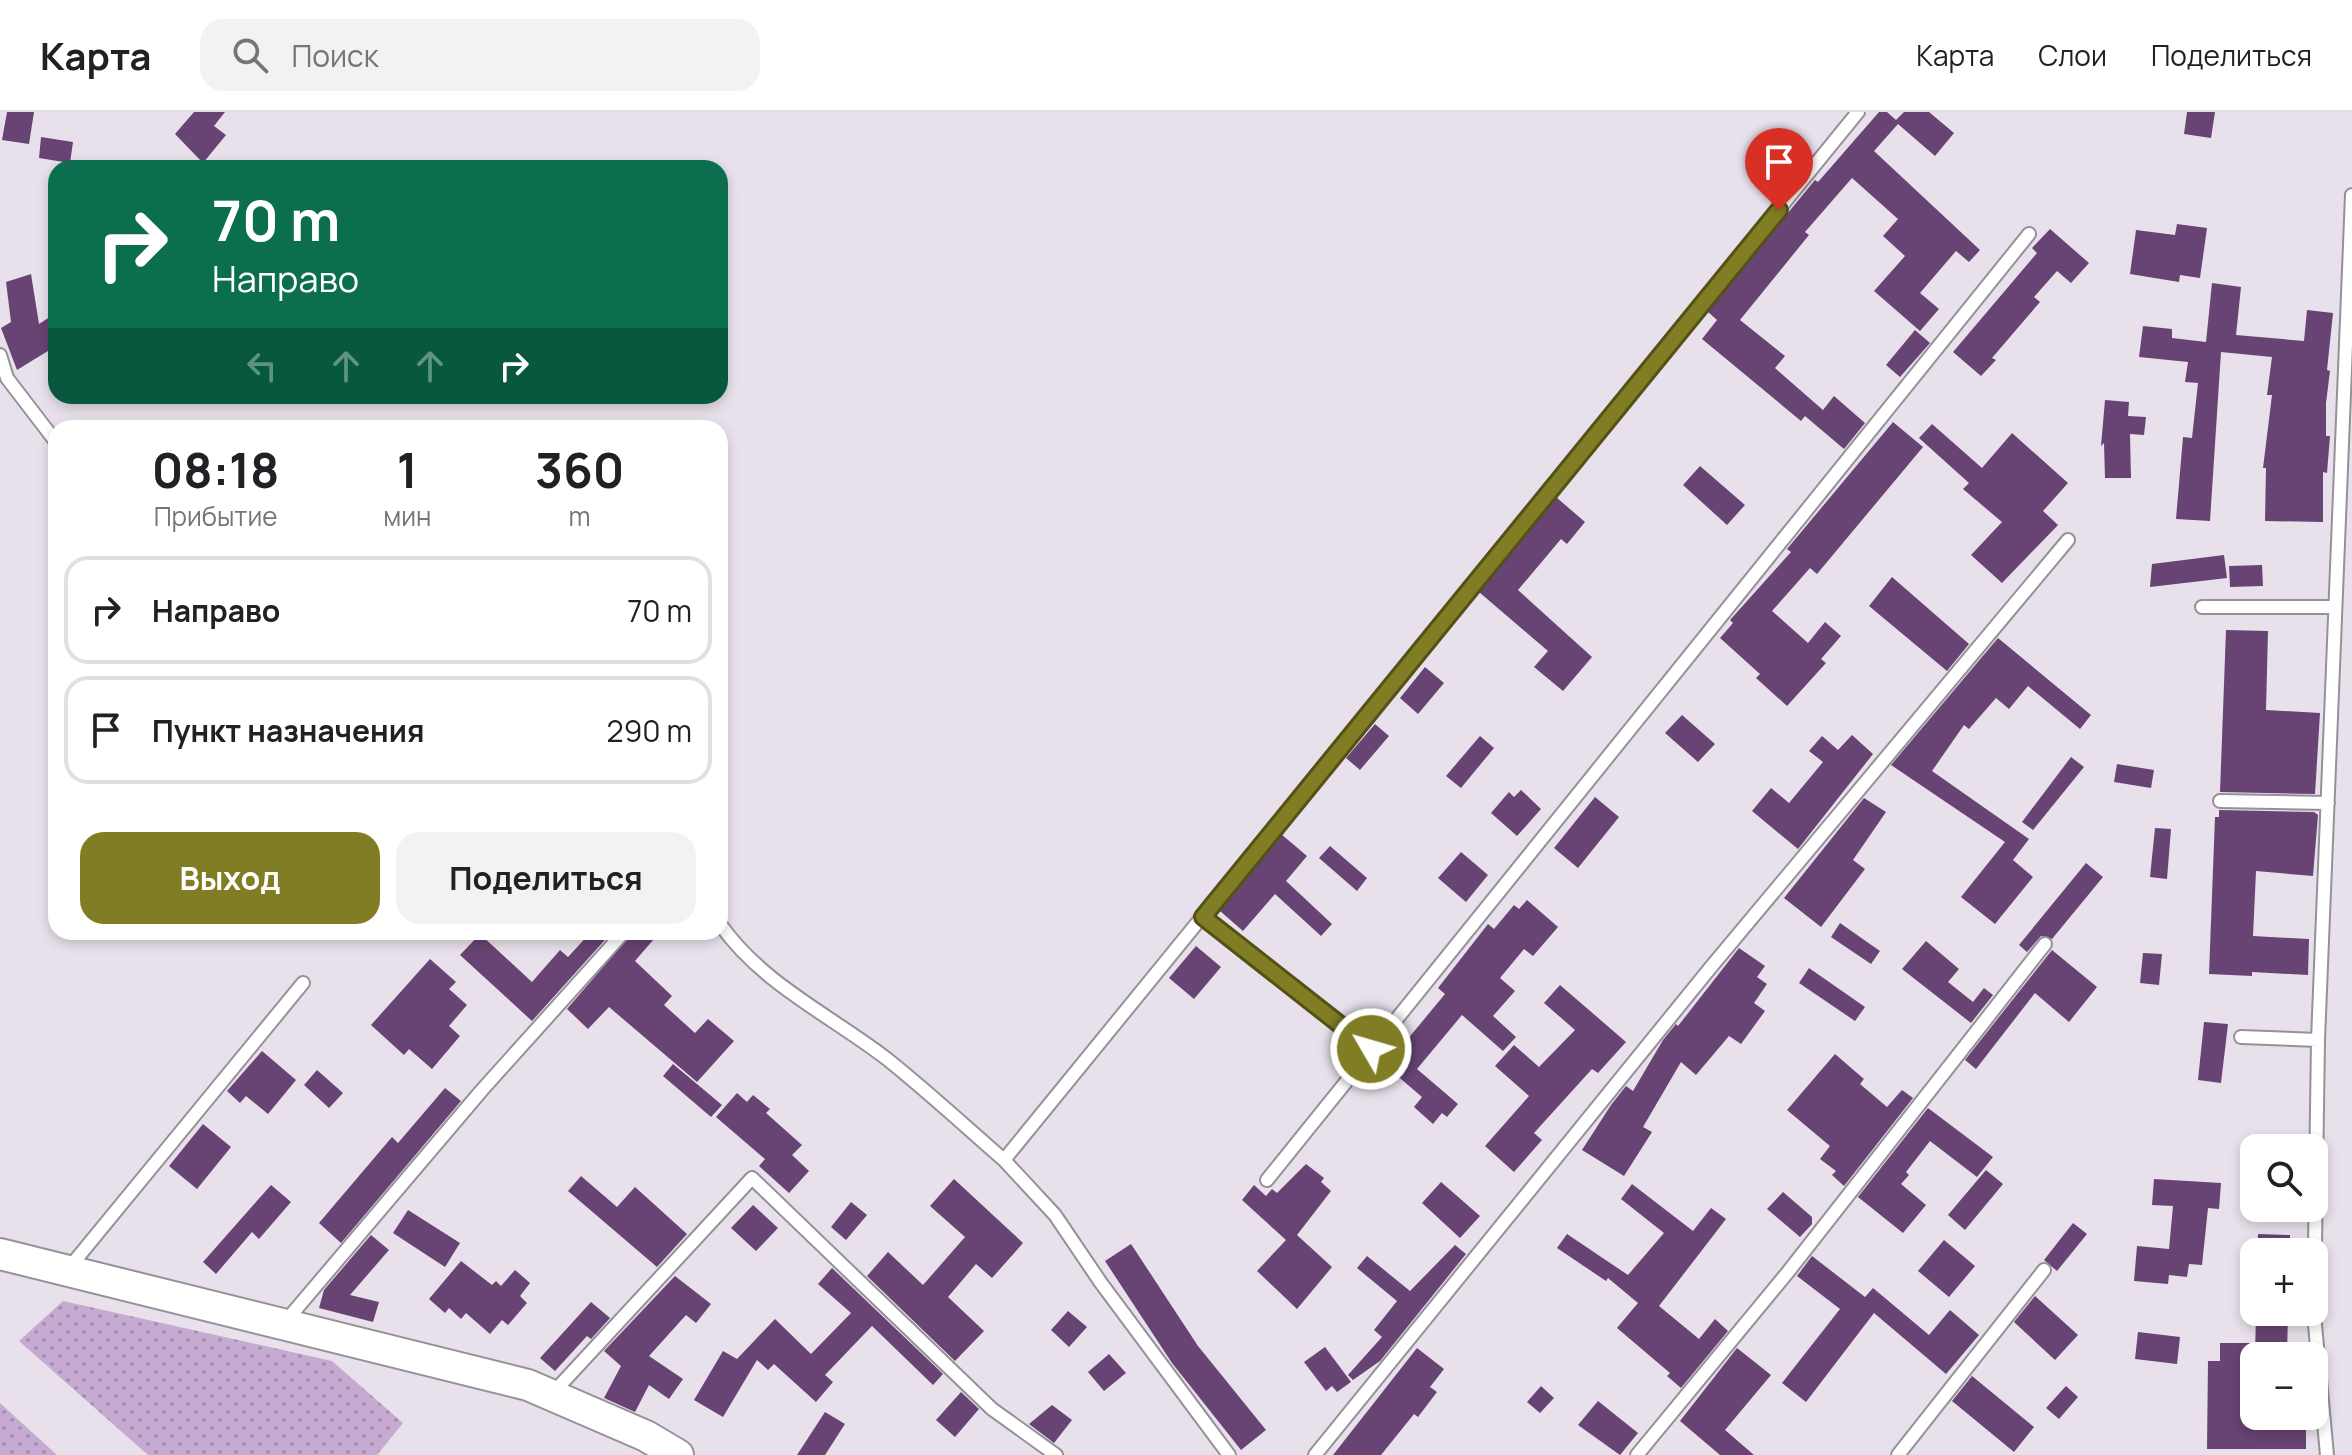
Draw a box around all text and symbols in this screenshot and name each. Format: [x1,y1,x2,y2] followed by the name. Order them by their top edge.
[200,19,760,91] search box
[40,29,152,81] text: Карта
[228,33,272,77] icon: search
[292,35,379,76] text: Поиск
[1916,36,1994,74] text: Карта
[2038,36,2107,74] text: Слои
[2151,36,2312,74] text: Поделиться
[1745,128,1813,210] pin
[1757,140,1801,184] icon: arrive
[212,181,340,258] text: 70 m
[80,192,184,296] icon: right
[212,254,359,303] text: Направо
[240,344,284,388] icon: left
[324,344,368,388] icon: ahead
[408,344,452,388] icon: ahead
[492,344,536,388] icon: right
[152,437,280,502] text: 08:18
[397,437,418,502] text: 1
[535,437,624,502] text: 360
[154,498,278,534] text: Прибытие
[383,498,431,534] text: мин
[569,498,591,534] text: m
[84,588,128,632] icon: right
[152,590,280,631] text: Направо
[627,590,692,631] text: 70 m
[84,708,128,752] icon: arrive
[152,710,425,751] text: Пункт назначения
[607,710,692,751] text: 290 m
[80,832,380,924] button: Выход
[396,832,696,924] button: Поделиться
[1329,1007,1413,1091] position arrow
[2240,1134,2328,1430] map controls
[2240,1134,2328,1222] button: search
[2240,1238,2328,1326] button: +
[2240,1342,2328,1430] button: −

